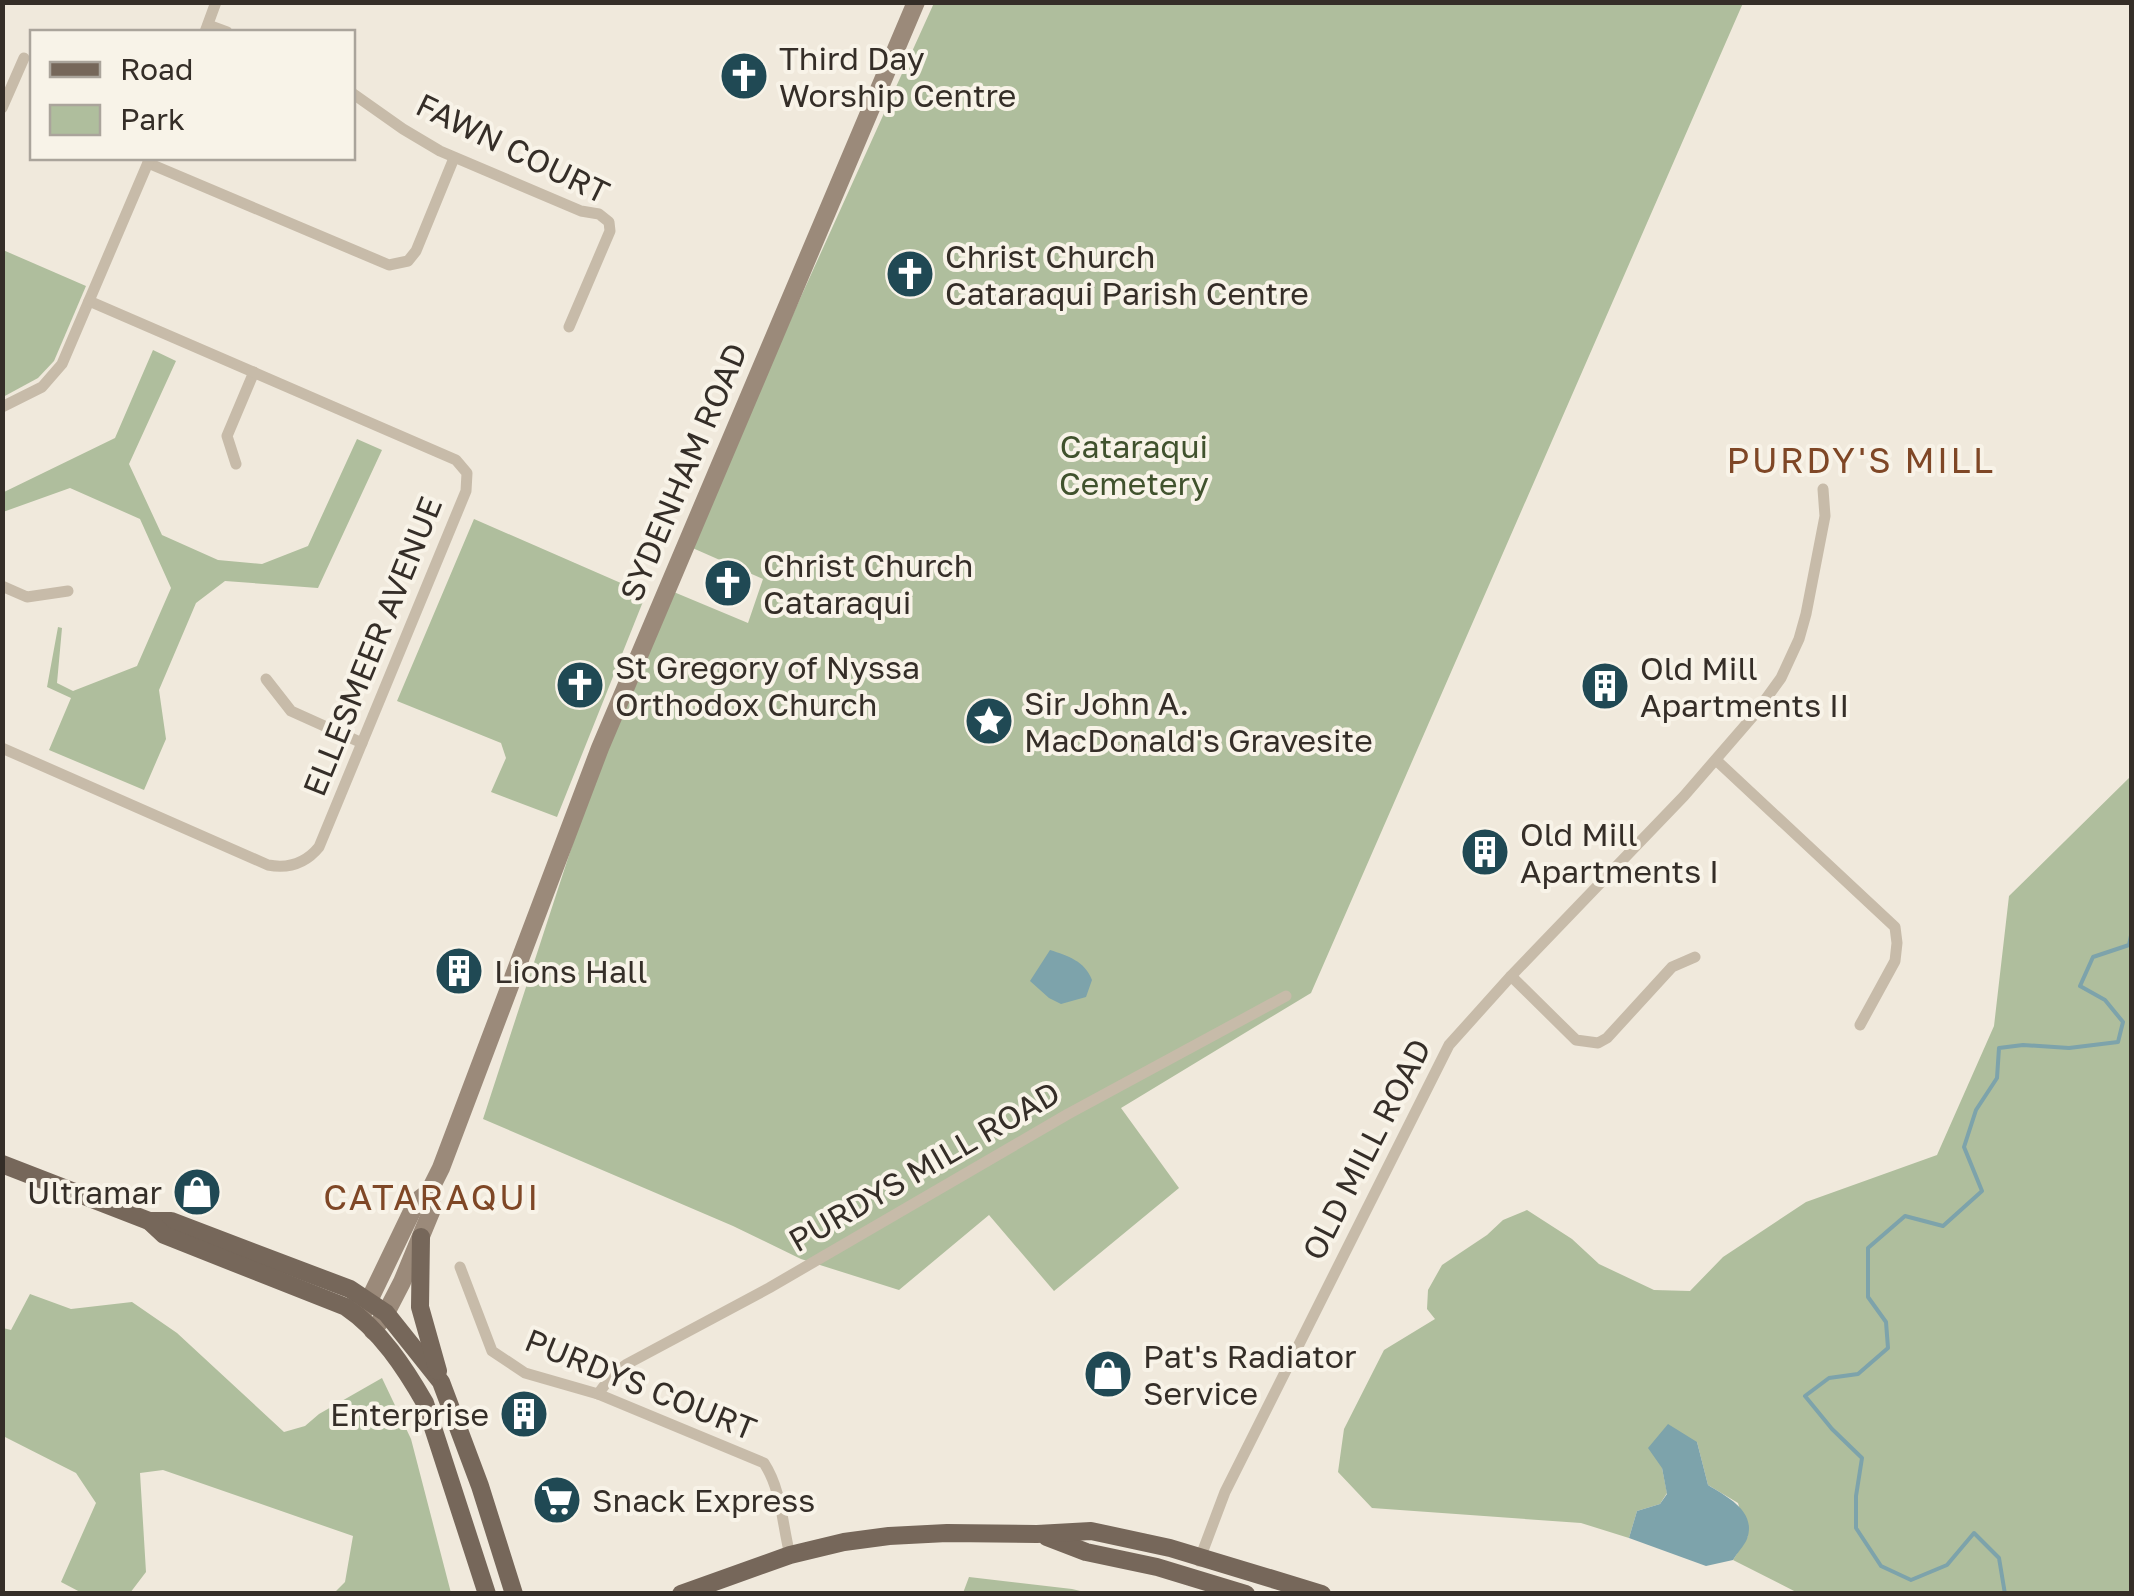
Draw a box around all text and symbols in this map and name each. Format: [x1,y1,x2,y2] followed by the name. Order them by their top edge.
[30,30,355,160] legend
[779,39,1016,114] place label: Third Day Worship Centre
[718,50,770,102] church icon: Third Day Worship Centre
[120,51,194,87] text: Road
[410,85,616,211] street label: FAWN COURT
[120,101,185,137] text: Park
[945,237,1309,312] place label: Christ Church Cataraqui Parish Centre
[884,248,936,300] church icon: Christ Church Cataraqui Parish Centre
[611,337,755,607] street label: SYDENHAM ROAD
[1059,427,1209,502] park label: Cataraqui Cemetery
[1726,439,1996,481] district label: PURDY'S MILL
[295,491,449,801] street label: ELLESMEER AVENUE
[763,546,973,621] place label: Christ Church Cataraqui
[702,557,754,609] church icon: Christ Church Cataraqui
[615,648,920,723] place label: St Gregory of Nyssa Orthodox Church
[1640,649,1849,724] place label: Old Mill Apartments II
[554,659,606,711] church icon: St Gregory of Nyssa Orthodox Church
[1579,660,1631,712] building icon: Old Mill Apartments II
[1024,684,1373,759] place label: Sir John A. MacDonald's Gravesite
[963,695,1015,747] place icon: Sir John A. MacDonald's Gravesite
[1520,815,1719,890] place label: Old Mill Apartments I
[1459,826,1511,878] building icon: Old Mill Apartments I
[433,945,485,997] building icon: Lions Hall
[494,952,648,990] place label: Lions Hall
[1294,1032,1438,1266] street label: OLD MILL ROAD
[782,1073,1066,1259] street label: PURDYS MILL ROAD
[171,1166,223,1218] shop icon: Ultramar
[27,1173,162,1211] place label: Ultramar
[323,1176,541,1218] district label: CATARAQUI
[520,1320,762,1448] street label: PURDYS COURT
[1143,1337,1357,1412] place label: Pat's Radiator Service
[1082,1348,1134,1400] shop icon: Pat's Radiator Service
[498,1388,550,1440] building icon: Enterprise
[330,1395,489,1433] place label: Enterprise
[531,1474,583,1526] supermarket icon: Snack Express
[592,1481,815,1519] place label: Snack Express

